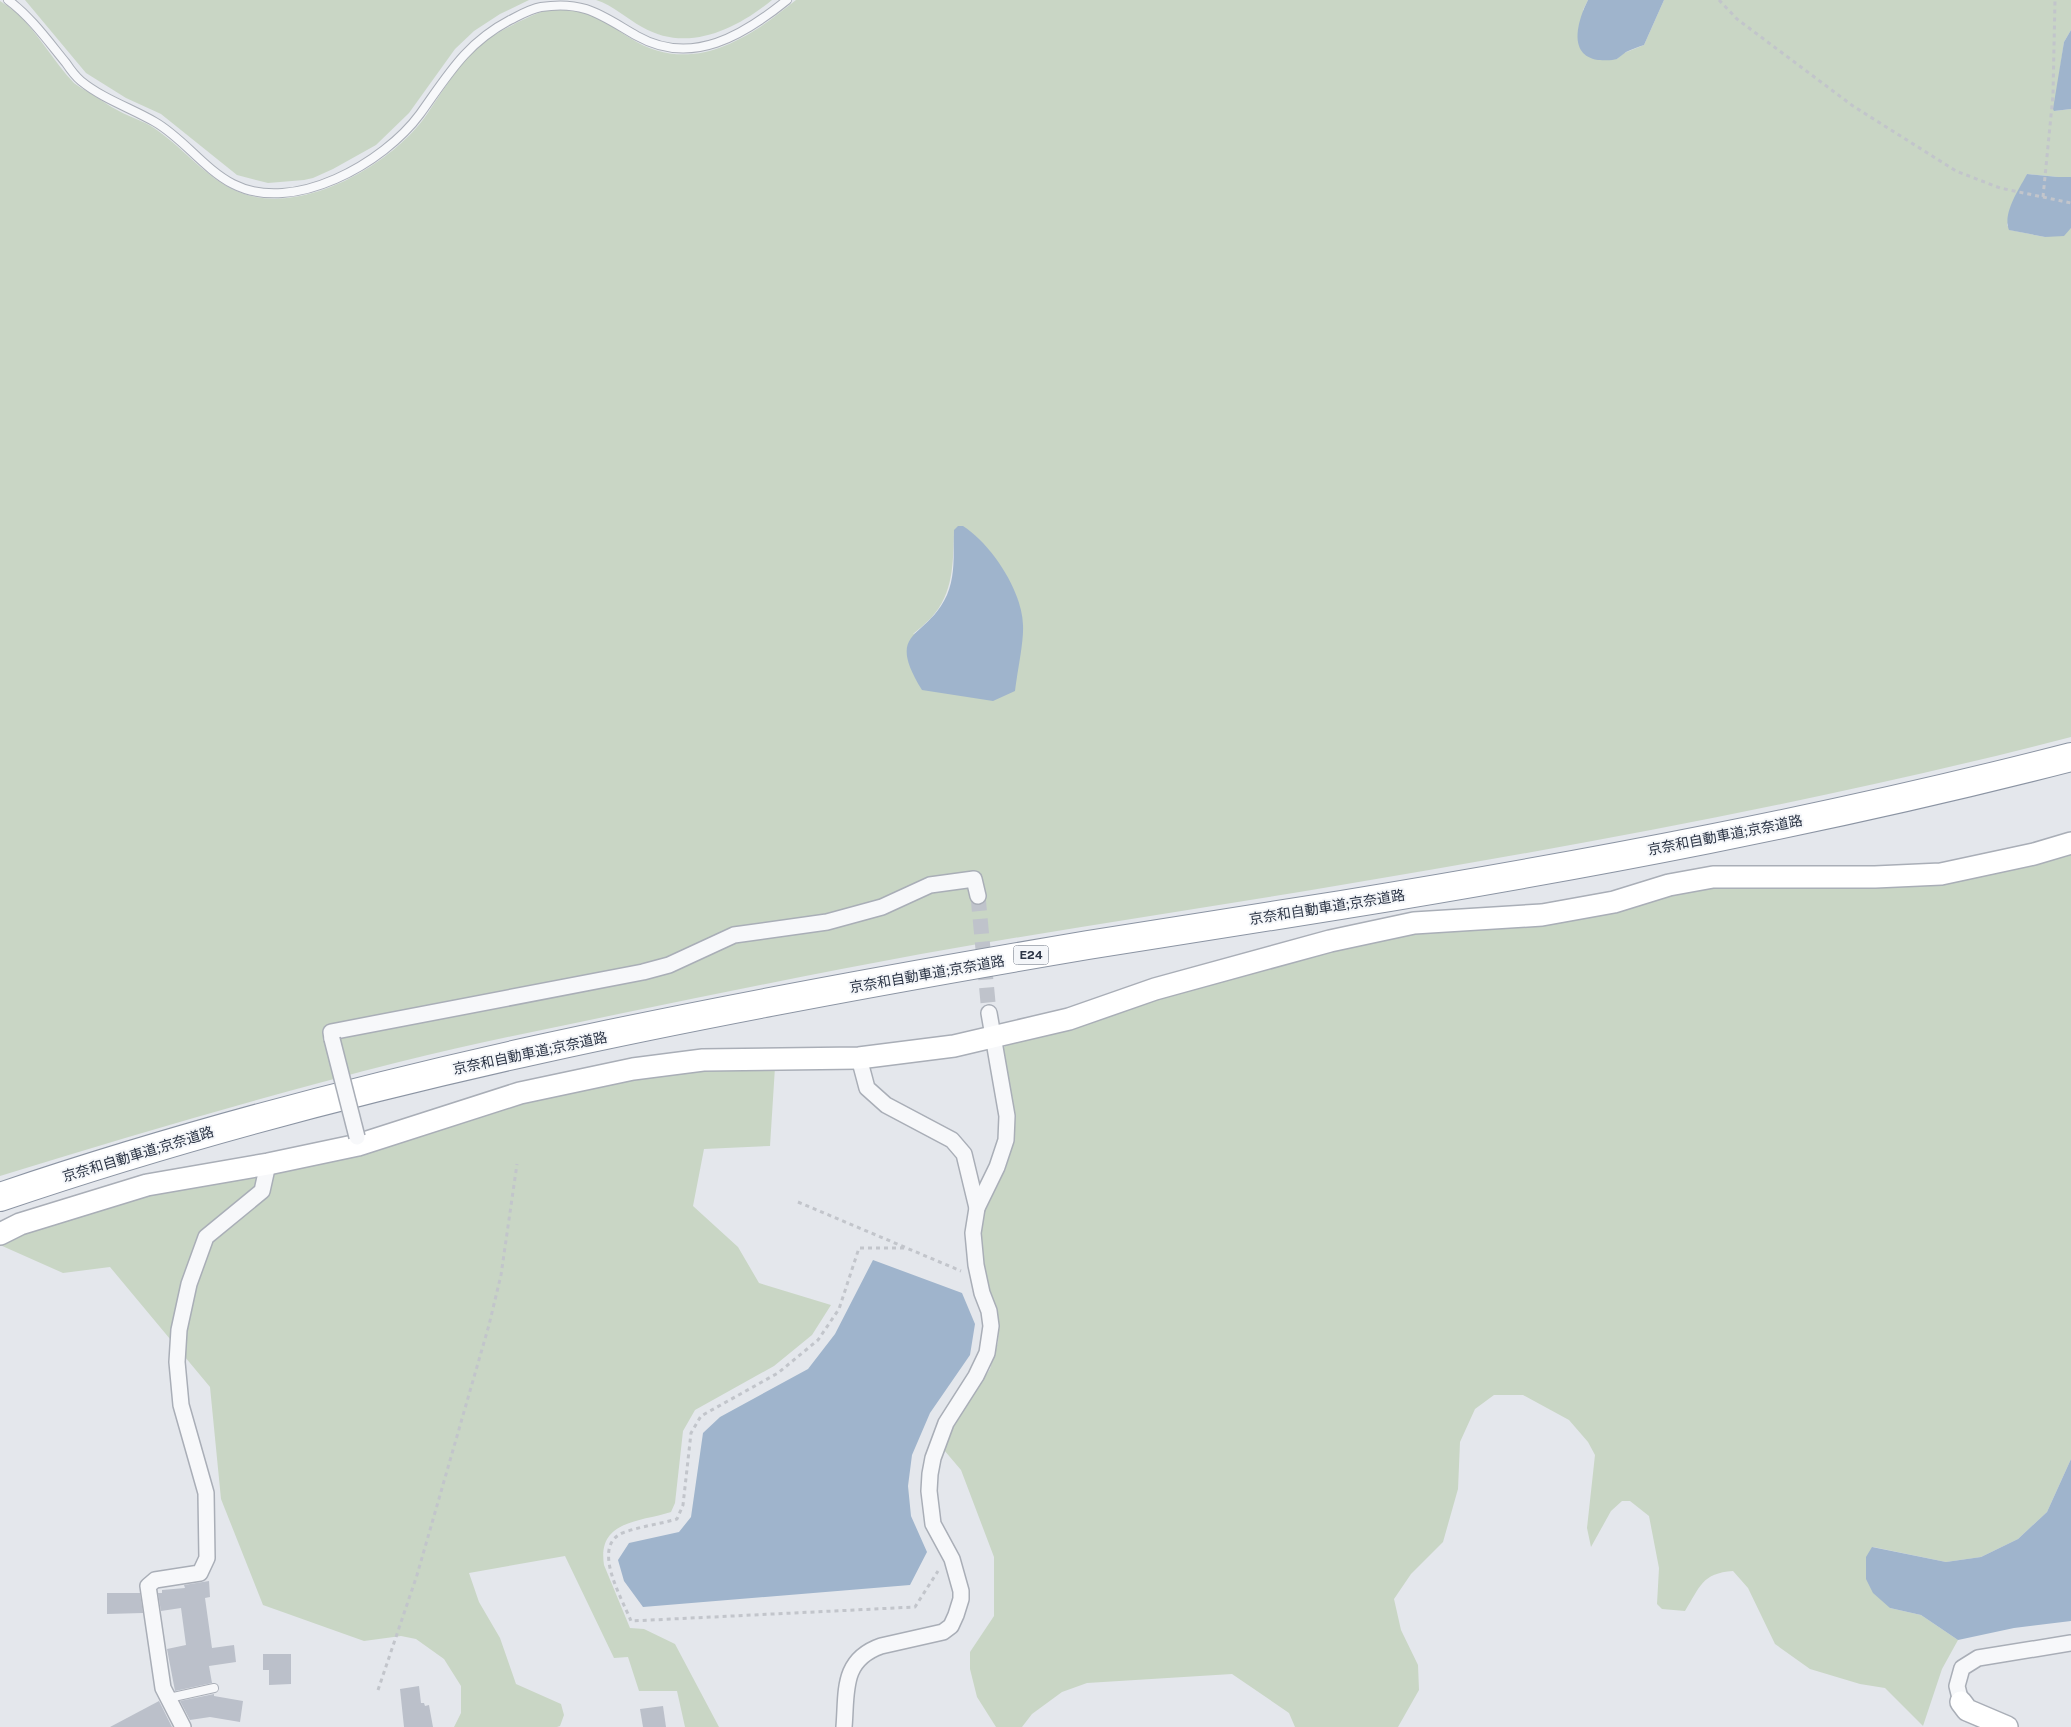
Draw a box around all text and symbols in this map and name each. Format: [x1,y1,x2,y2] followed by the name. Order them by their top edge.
[1646,812,1804,858] street label: 京奈和自動車道;京奈道路
[1248,887,1406,927] street label: 京奈和自動車道;京奈道路
[1014,946,1048,964] road number: E24
[848,952,1006,996] street label: 京奈和自動車道;京奈道路
[451,1029,609,1077] street label: 京奈和自動車道;京奈道路
[60,1123,216,1185] street label: 京奈和自動車道;京奈道路

